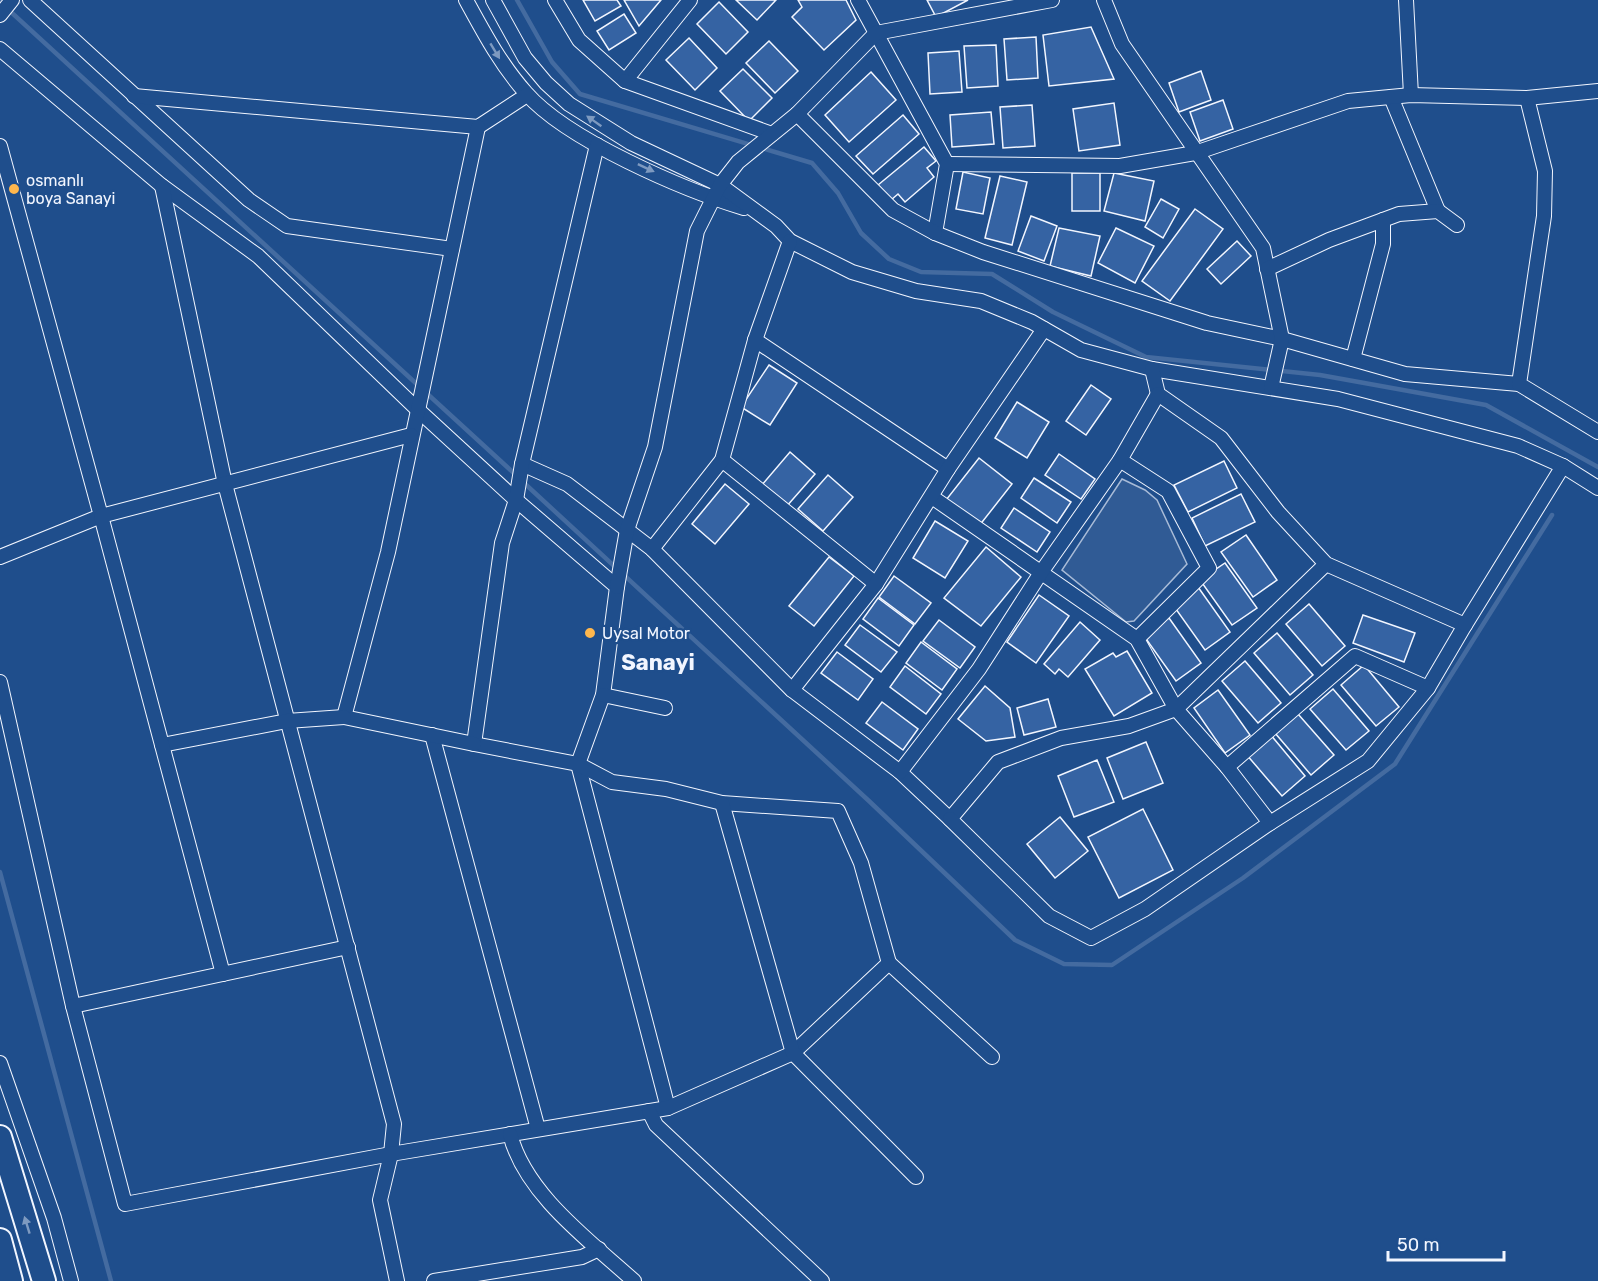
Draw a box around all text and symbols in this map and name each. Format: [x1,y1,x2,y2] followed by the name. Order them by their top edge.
[489,43,500,59] one-way arrow
[587,115,603,127] one-way arrow
[637,164,655,174] one-way arrow
[26,171,116,208] place label: osmanlı boya Sanayi
[7,182,21,196] marker: osmanlı boya Sanayi
[602,624,690,643] place label: Uysal Motor
[583,626,597,640] marker: Uysal Motor
[621,649,695,676] district label: Sanayi
[22,1216,31,1234] one-way arrow
[1388,1224,1504,1262] scale bar
[1397,1234,1440,1256] text: 50 m

